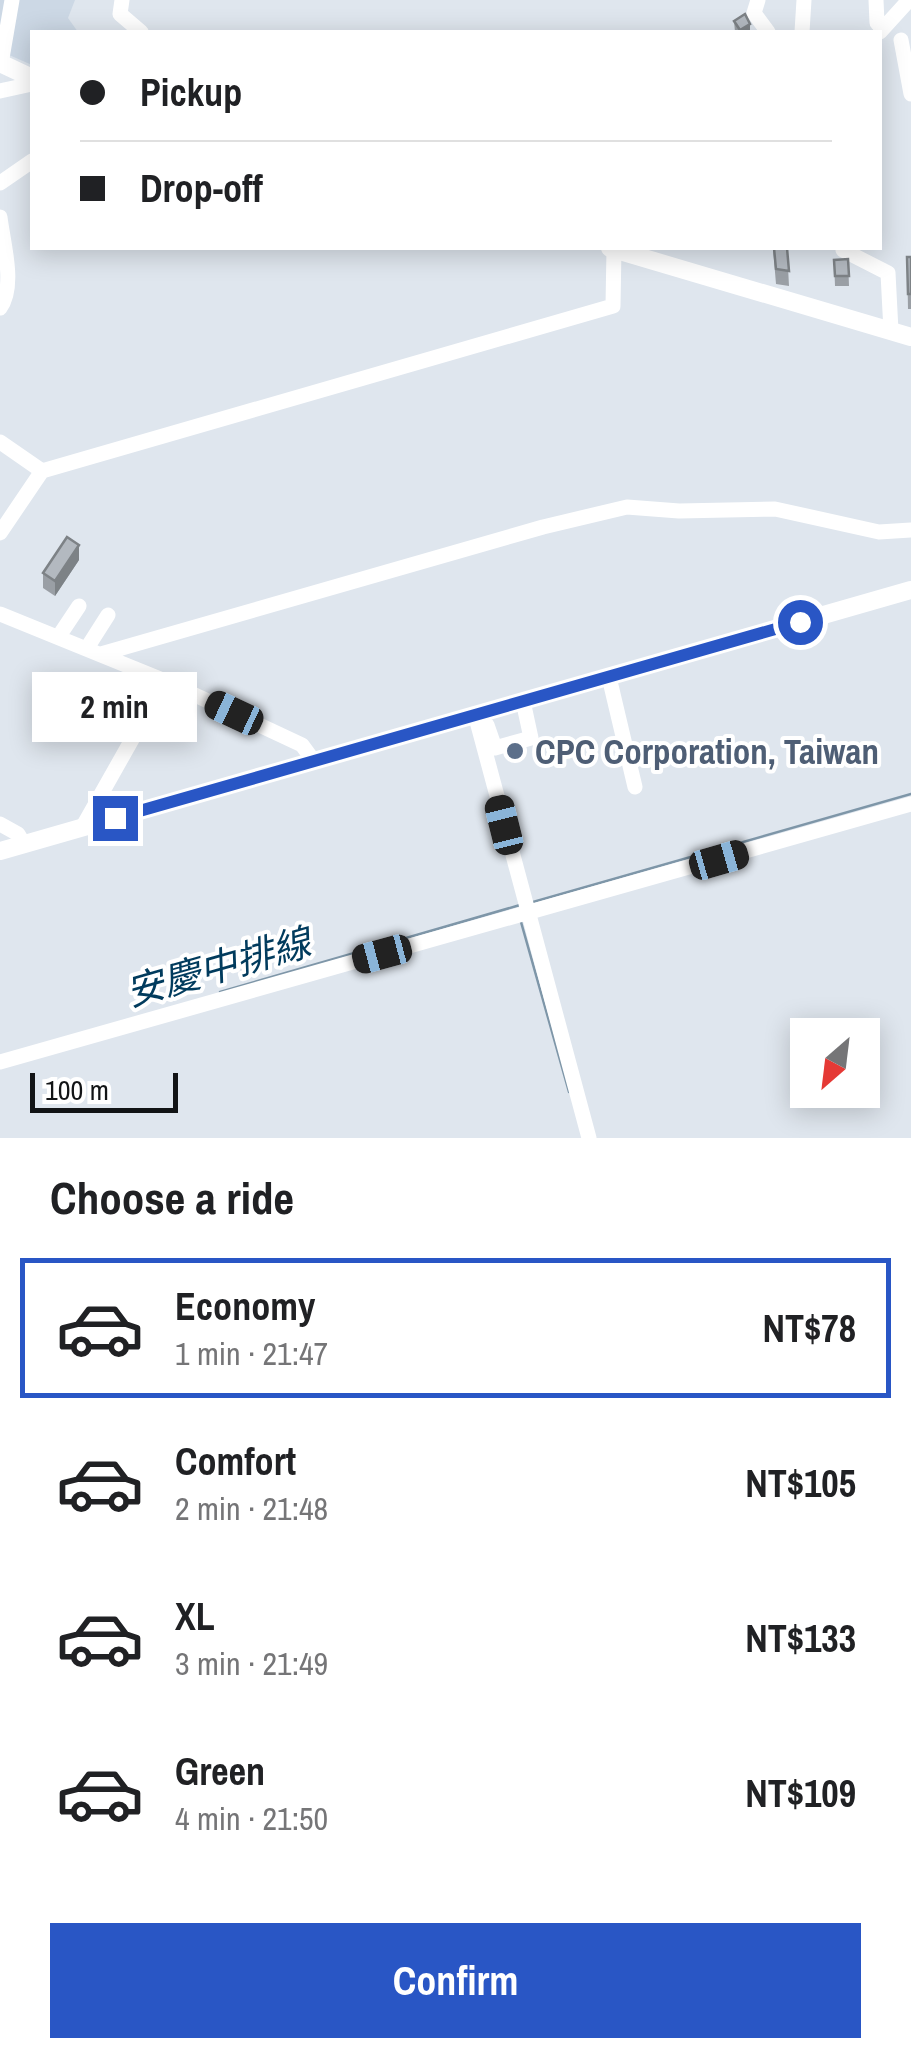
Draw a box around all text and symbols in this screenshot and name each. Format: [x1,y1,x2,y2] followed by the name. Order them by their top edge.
[140,67,242,118] text: Pickup
[140,163,263,214] text: Drop-off
[778,600,823,645] route start
[32,673,198,743] callout: 2 min
[80,685,149,728] text: 2 min
[200,687,268,739] car
[535,728,879,775] place label: CPC Corporation, Taiwan
[504,740,526,762] marker: CPC Corporation, Taiwan
[482,792,526,858] car
[93,796,138,841] route end
[686,837,752,883] car
[120,915,320,1018] water label: 安慶中排線
[349,932,415,976] car
[790,1018,880,1108] north arrow
[790,1018,880,1108] map controls
[30,1068,178,1112] scale bar
[45,1071,109,1109] text: 100 m
[50,1167,294,1228] text: Choose a ride
[175,1281,315,1332] text: Economy
[55,1283,145,1373] icon: car
[762,1303,856,1354] text: NT$78
[175,1332,328,1375] text: 1 min · 21:47
[175,1436,296,1487] text: Comfort
[55,1438,145,1528] icon: car
[745,1458,856,1509] text: NT$105
[175,1487,328,1530] text: 2 min · 21:48
[175,1591,215,1642] text: XL
[55,1593,145,1683] icon: car
[745,1613,856,1664] text: NT$133
[175,1642,328,1685] text: 3 min · 21:49
[175,1746,265,1797] text: Green
[55,1748,145,1838] icon: car
[745,1768,856,1819] text: NT$109
[175,1797,328,1840] text: 4 min · 21:50
[50,1923,861,2038] button: Confirm

